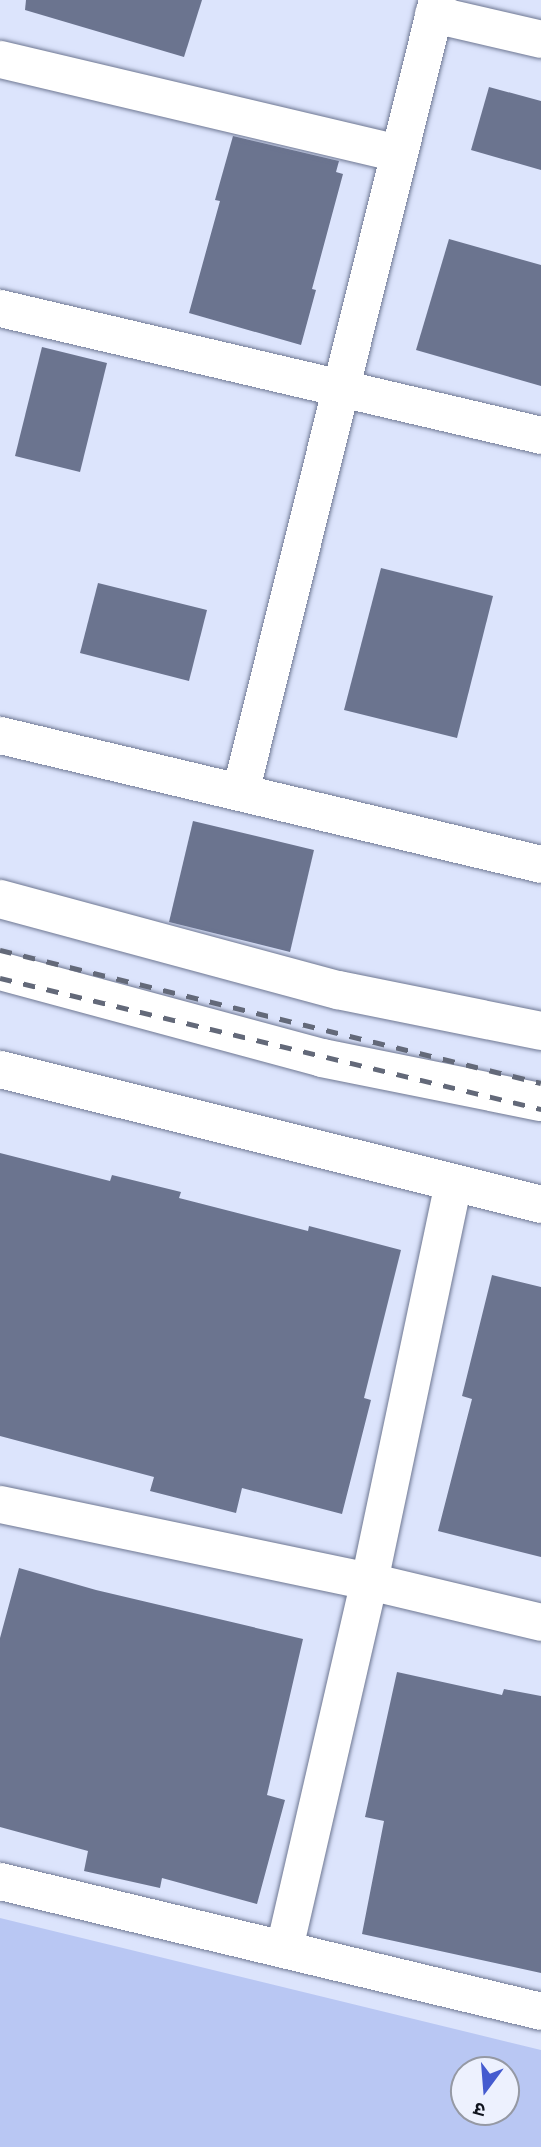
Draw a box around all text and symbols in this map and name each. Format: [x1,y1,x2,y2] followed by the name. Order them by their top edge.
[450,2056,520,2126] north arrow
[471,2097,488,2122] text: उ

